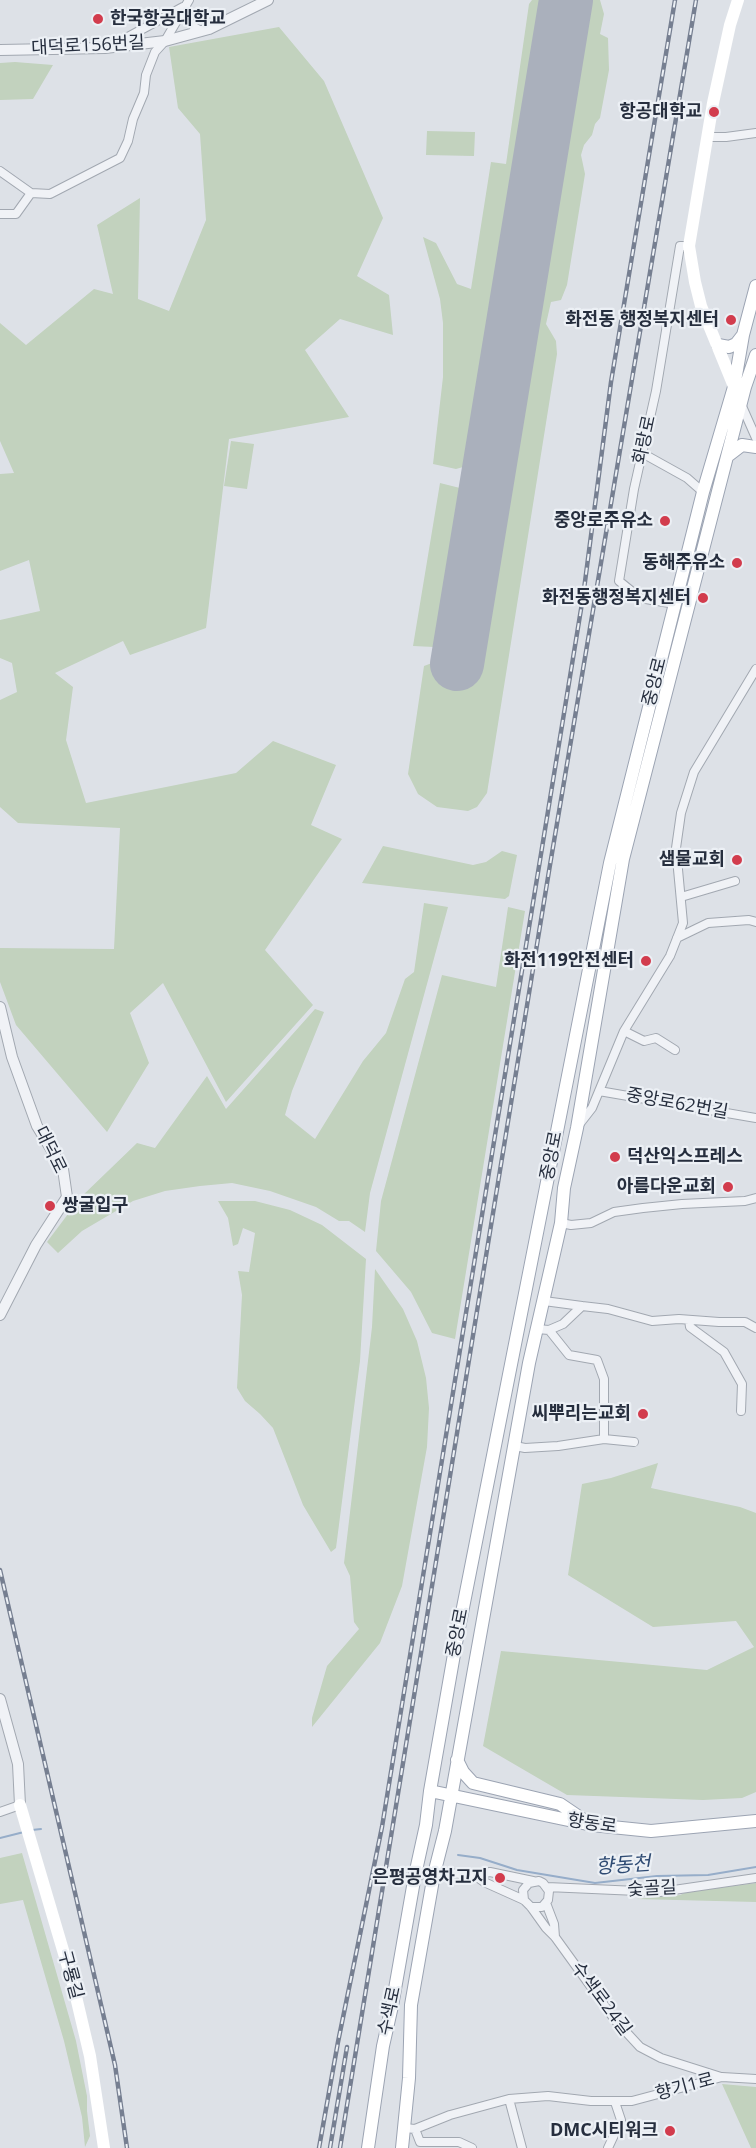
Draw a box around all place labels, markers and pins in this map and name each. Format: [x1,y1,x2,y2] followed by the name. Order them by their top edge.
[110,8,226,30] place label: 한국항공대학교
[91,12,105,26] marker: 한국항공대학교
[619,101,702,123] place label: 항공대학교
[707,105,721,119] marker: 항공대학교
[565,309,719,331] place label: 화전동 행정복지센터
[724,313,738,327] marker: 화전동 행정복지센터
[554,510,653,532] place label: 중앙로주유소
[658,514,672,528] marker: 중앙로주유소
[642,552,725,574] place label: 동해주유소
[730,556,744,570] marker: 동해주유소
[542,587,691,609] place label: 화전동행정복지센터
[696,591,710,605] marker: 화전동행정복지센터
[659,849,725,871] place label: 샘물교회
[730,853,744,867] marker: 샘물교회
[504,950,634,972] place label: 화전119안전센터
[639,954,653,968] marker: 화전119안전센터
[627,1146,743,1168] place label: 덕산익스프레스
[608,1150,622,1164] marker: 덕산익스프레스
[617,1176,716,1198] place label: 아름다운교회
[721,1180,735,1194] marker: 아름다운교회
[62,1195,128,1217] place label: 쌍굴입구
[43,1199,57,1213] marker: 쌍굴입구
[532,1403,631,1425] place label: 씨뿌리는교회
[636,1407,650,1421] marker: 씨뿌리는교회
[372,1867,488,1889] place label: 은평공영차고지
[493,1871,507,1885] marker: 은평공영차고지
[550,2120,658,2142] place label: DMC시티워크
[663,2124,677,2138] marker: DMC시티워크

